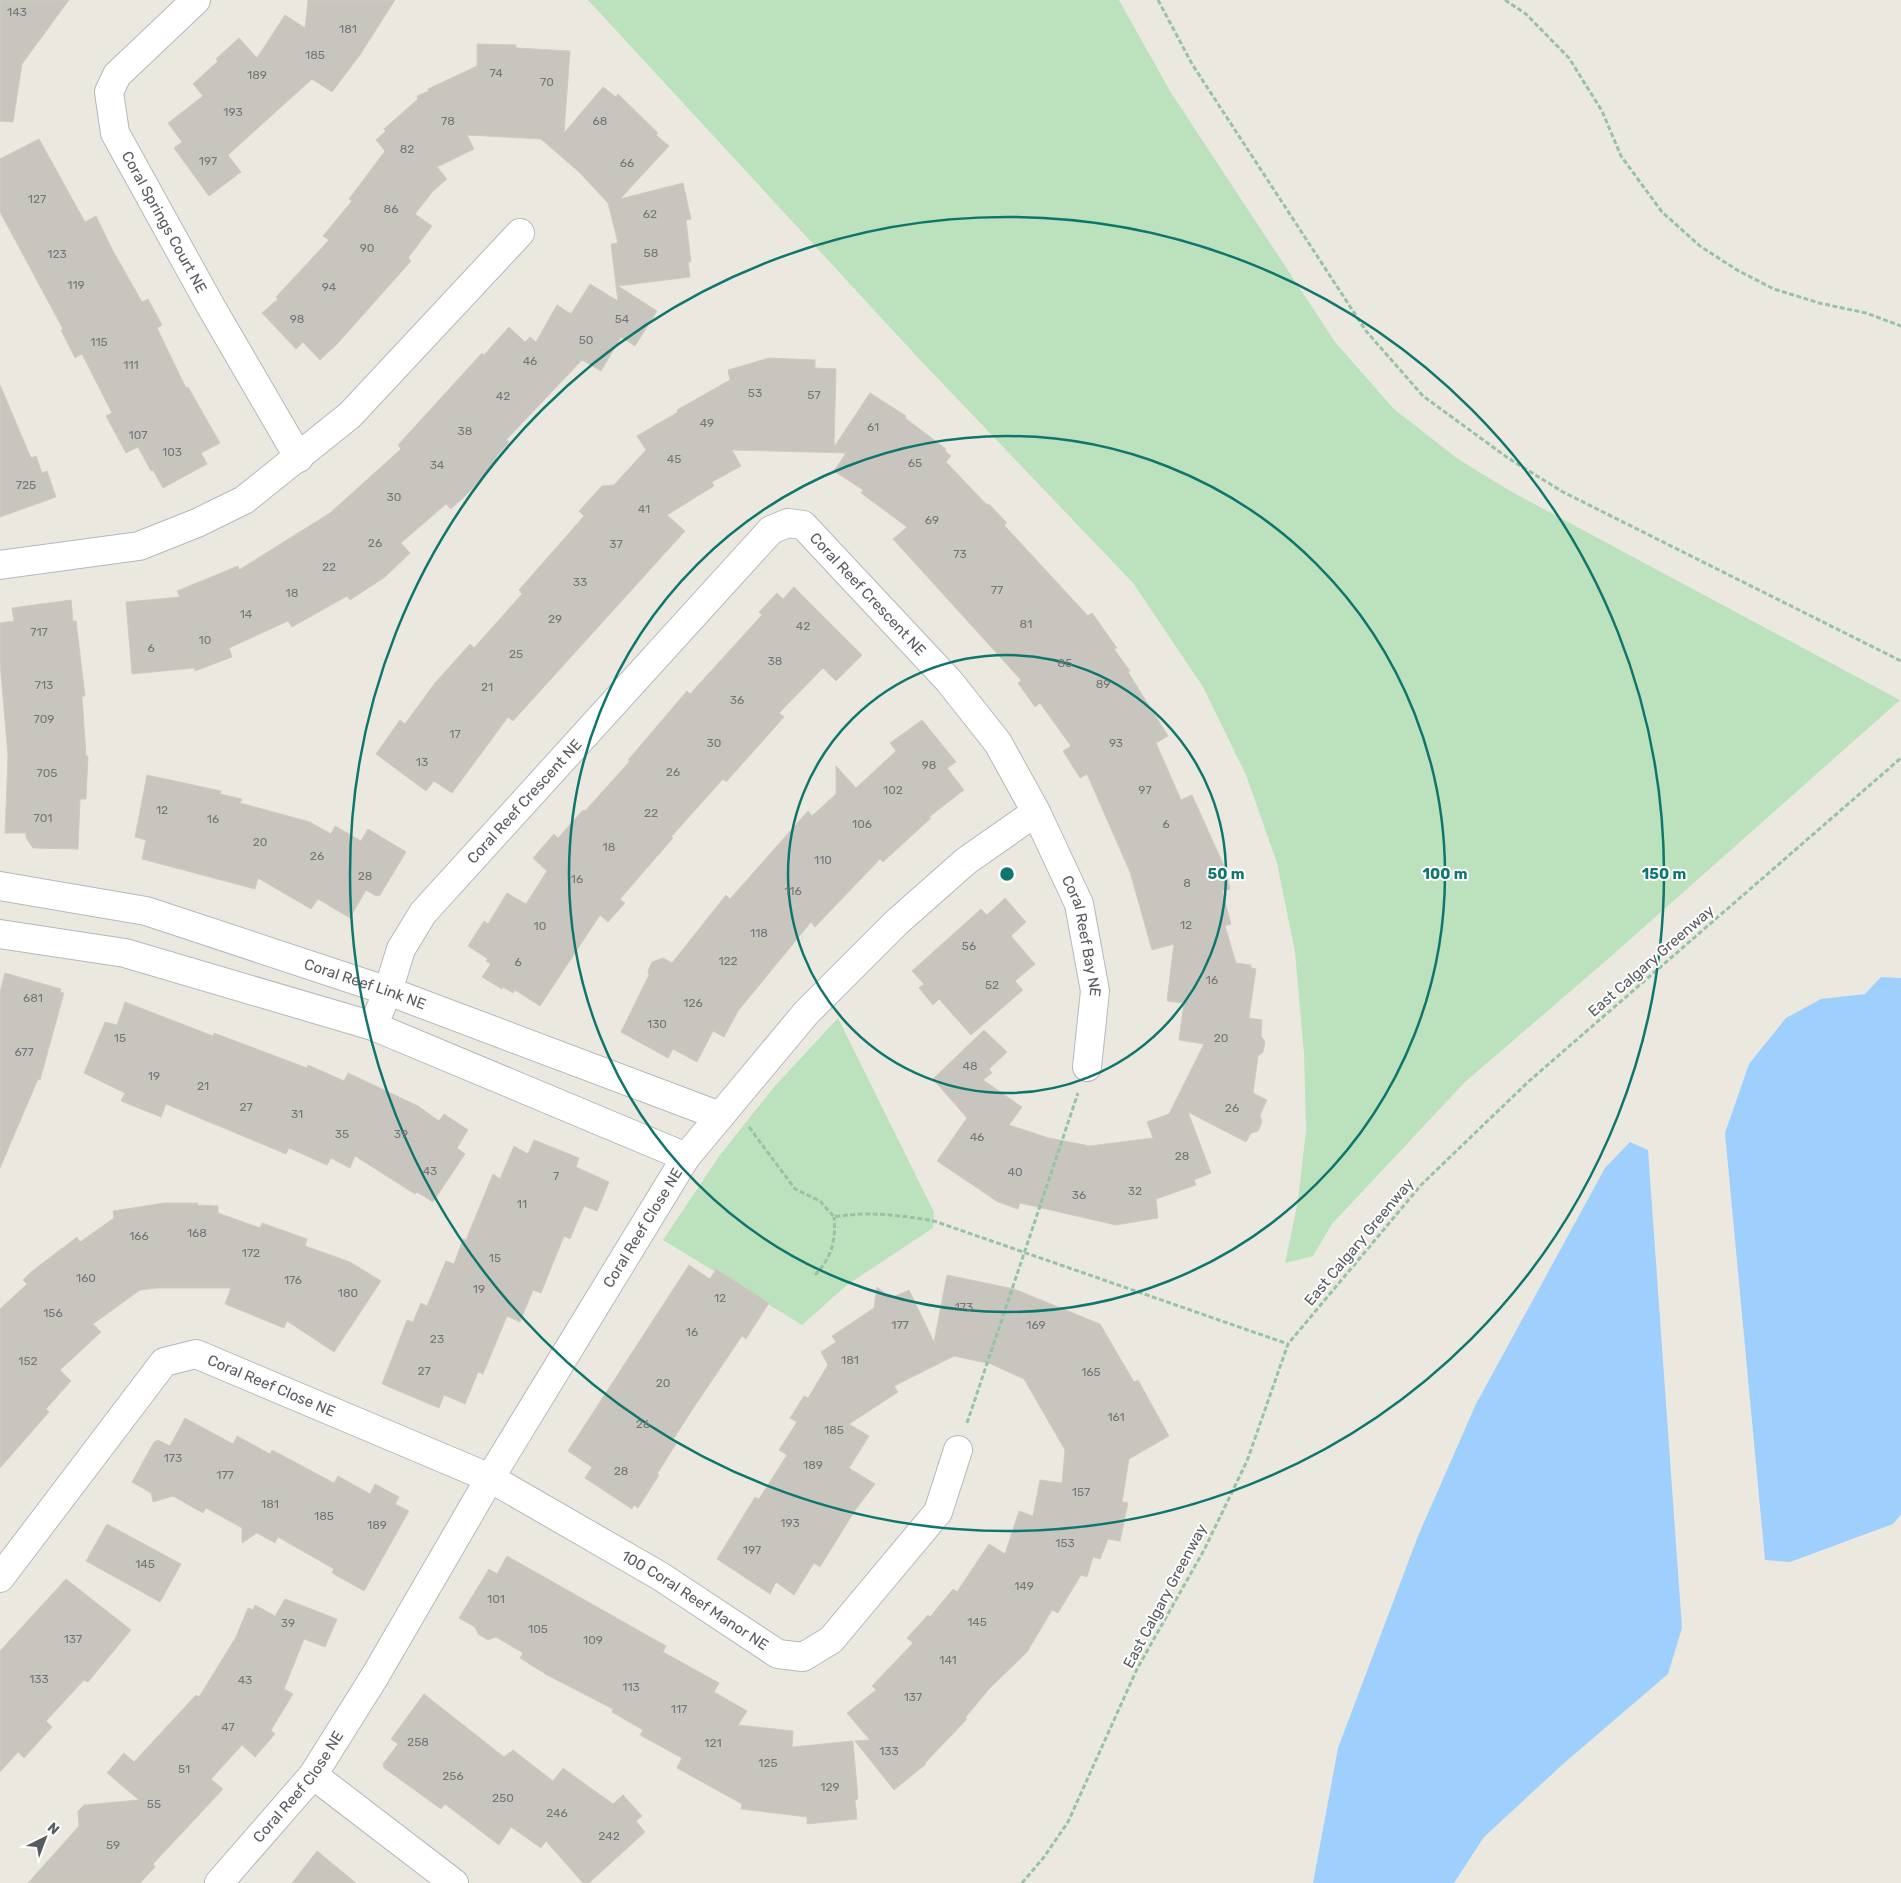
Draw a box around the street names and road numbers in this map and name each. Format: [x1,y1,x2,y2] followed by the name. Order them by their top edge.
[118,148,211,296] street label: Coral Springs Court NE
[806,529,930,659] street label: Coral Reef Crescent NE
[463,735,585,867] street label: Coral Reef Crescent NE
[1058,872,1104,998] street label: Coral Reef Bay NE
[1584,901,1718,1021] street label: East Calgary Greenway
[302,955,428,1013] street label: Coral Reef Link NE
[599,1165,686,1291] street label: Coral Reef Close NE
[1300,1175,1418,1309] street label: East Calgary Greenway
[205,1351,338,1421] street label: Coral Reef Close NE
[1119,1521,1211,1671] street label: East Calgary Greenway
[618,1547,772,1654] street label: 100 Coral Reef Manor NE
[249,1728,347,1846] street label: Coral Reef Close NE

